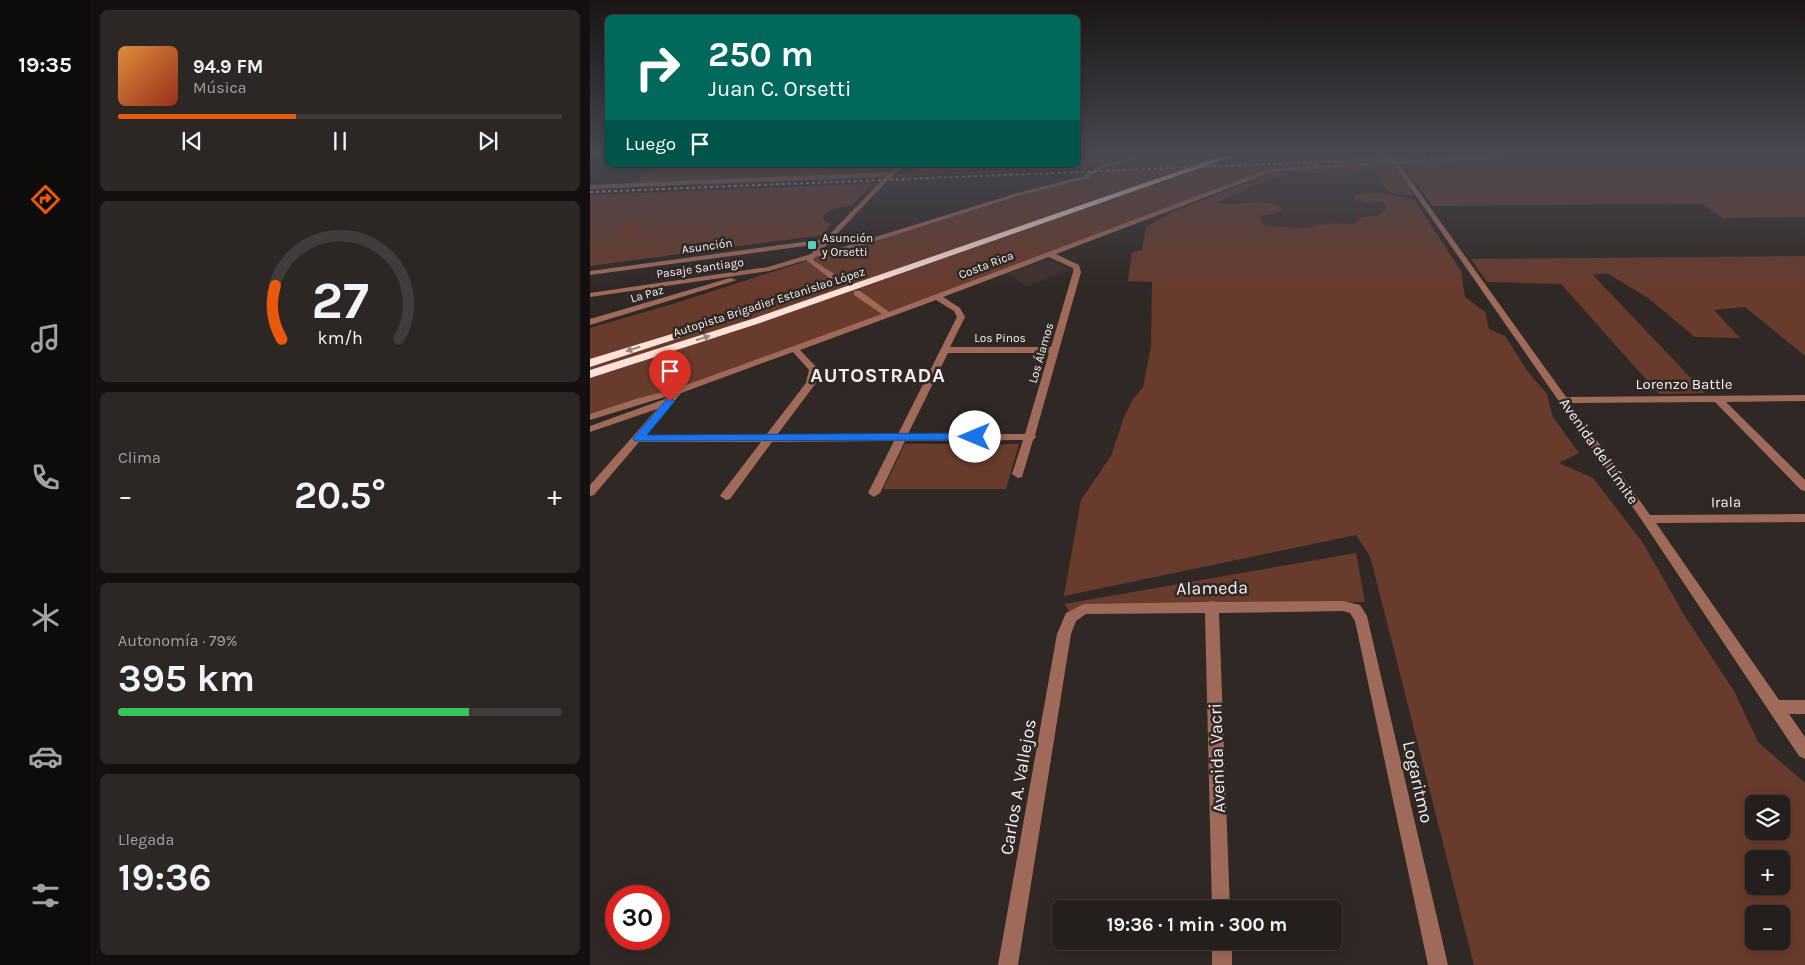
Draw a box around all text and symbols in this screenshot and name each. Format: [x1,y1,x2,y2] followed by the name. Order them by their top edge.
[708,34,814,75] text: 250 m
[625,35,690,100] icon: right
[18,52,72,78] text: 19:35
[193,56,263,78] text: 94.9 FM
[708,76,852,102] text: Juan C. Orsetti
[193,78,246,97] text: Música
[178,127,206,155] icon: previous
[326,127,354,155] icon: pause
[474,127,502,155] icon: next
[686,130,714,158] icon: arrive
[625,133,676,155] text: Luego
[28,182,63,217] icon: directions
[821,231,873,259] place label: Asunción y Orsetti
[681,235,733,257] street label: Asunción
[806,239,818,251] marker: Asunción y Orsetti
[956,248,1016,282] street label: Costa Rica
[655,255,745,281] street label: Pasaje Santiago
[671,264,867,340] street label: Autopista Brigadier Estanislao López
[311,270,369,331] text: 27
[629,283,666,305] street label: La Paz
[28,321,63,356] icon: music
[1025,321,1056,385] street label: Los Álamos
[317,328,363,349] text: km/h
[974,331,1026,345] street label: Los Pinos
[696,334,711,342] one-way arrow
[625,346,640,354] one-way arrow
[649,350,691,401] pin
[656,357,684,385] icon: arrive
[810,364,946,387] district label: AUTOSTRADA
[1635,375,1733,393] street label: Lorenzo Battle
[1556,394,1642,508] street label: Avenida del Límite
[948,410,1000,462] position arrow
[118,448,161,467] text: Clima
[28,460,63,495] icon: phone
[294,473,386,518] text: 20.5°
[118,479,133,512] text: −
[547,479,562,512] text: +
[1711,493,1741,511] street label: Irala
[1176,576,1248,600] street label: Alameda
[28,600,63,635] icon: climate
[118,631,237,650] text: Autonomía · 79%
[118,656,255,701] text: 395 km
[1204,703,1230,813] street label: Avenida Vacri
[995,717,1041,857] street label: Carlos A. Vallejos
[28,739,63,774] icon: car
[1398,739,1438,825] street label: Logaritmo
[1745,795,1790,950] map controls
[1745,795,1790,840] button: layers
[118,830,174,849] text: Llegada
[1745,850,1790,895] button: +
[118,855,212,900] text: 19:36
[28,878,63,913] icon: filters
[605,885,670,950] speed limit sign: 30
[1745,905,1790,950] button: −
[1107,914,1287,936] text: 19:36 · 1 min · 300 m

